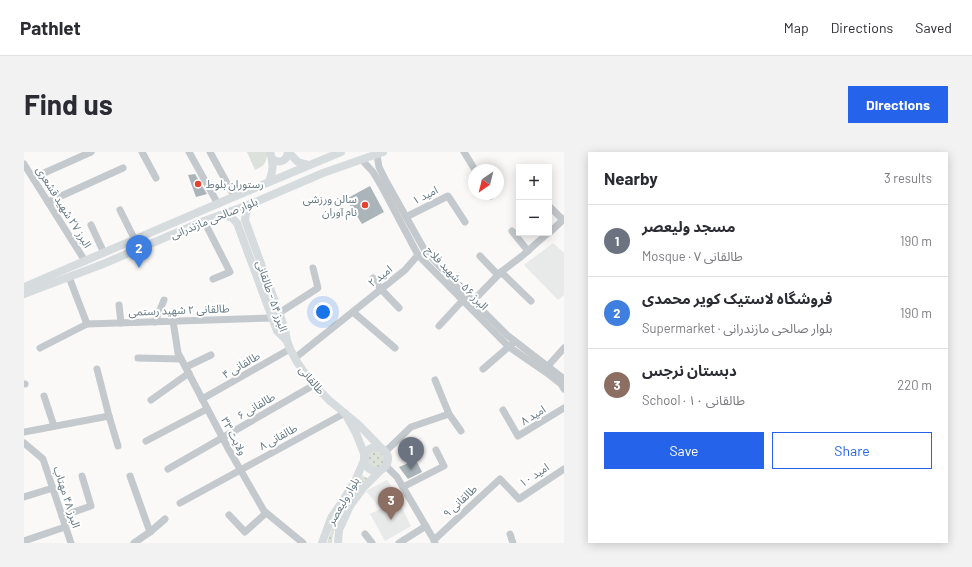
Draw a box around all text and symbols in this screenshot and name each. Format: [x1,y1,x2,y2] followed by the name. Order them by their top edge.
[20,16,81,39] text: Pathlet
[784,19,809,36] text: Map
[831,19,893,36] text: Directions
[915,19,952,36] text: Saved
[848,86,948,123] button: Directions
[24,87,113,121] text: Find us
[33,164,95,250] street label: البرز ۲۷ شهید قشعری
[468,164,504,200] north arrow
[516,164,552,236] map controls
[516,164,552,200] button: +
[604,168,658,188] text: Nearby
[884,170,932,186] text: 3 results
[206,177,264,191] place label: رستوران بلوط
[193,179,203,189] marker: رستوران بلوط
[410,183,440,207] street label: امید ۱
[303,192,357,220] place label: سالن ورزشی نام آوران
[168,194,260,242] street label: بلوار صالحی مازندرانی
[360,200,370,210] marker: سالن ورزشی نام آوران
[516,200,552,236] button: −
[642,217,736,235] text: مسجد ولیعصر
[615,233,619,249] text: 1
[900,233,932,249] text: 190 m
[126,235,152,268] pin: 2
[422,243,491,314] street label: البرز ۵۶- شهید فلاح
[642,248,743,264] text: Mosque · طالقانی ۷
[253,259,291,333] street label: البرز ۵۴ - طالقانی
[365,262,395,290] street label: امید ۲
[642,289,832,307] text: فروشگاه لاستیک کویر محمدی
[128,301,230,319] street label: طالقانی ۲ شهید رستمی
[313,302,333,322] your location
[613,305,621,321] text: 2
[900,305,932,321] text: 190 m
[642,320,833,336] text: Supermarket · بلوار صالحی مازندرانی
[219,349,263,381] street label: طالقانی ۴
[642,361,737,379] text: دبستان نرجس
[296,363,328,397] street label: طالقانی
[613,377,621,393] text: 3
[897,377,932,393] text: 220 m
[234,390,278,422] street label: طالقانی ۶
[642,392,745,408] text: School · طالقانی ۱۰
[518,402,548,428] street label: امید ۸
[218,414,250,458] street label: ولایت ٣۳
[256,421,300,453] street label: طالقانی ۸
[604,432,764,469] button: Save
[772,432,932,469] button: Share
[398,437,424,470] pin: 1
[516,460,552,490] street label: امید ۱۰
[50,464,84,530] street label: البرز ۴۸ مهتاب
[323,475,362,528] street label: بلوار ولیعصر
[440,482,480,520] street label: طالقانی ۹
[378,487,404,520] pin: 3

